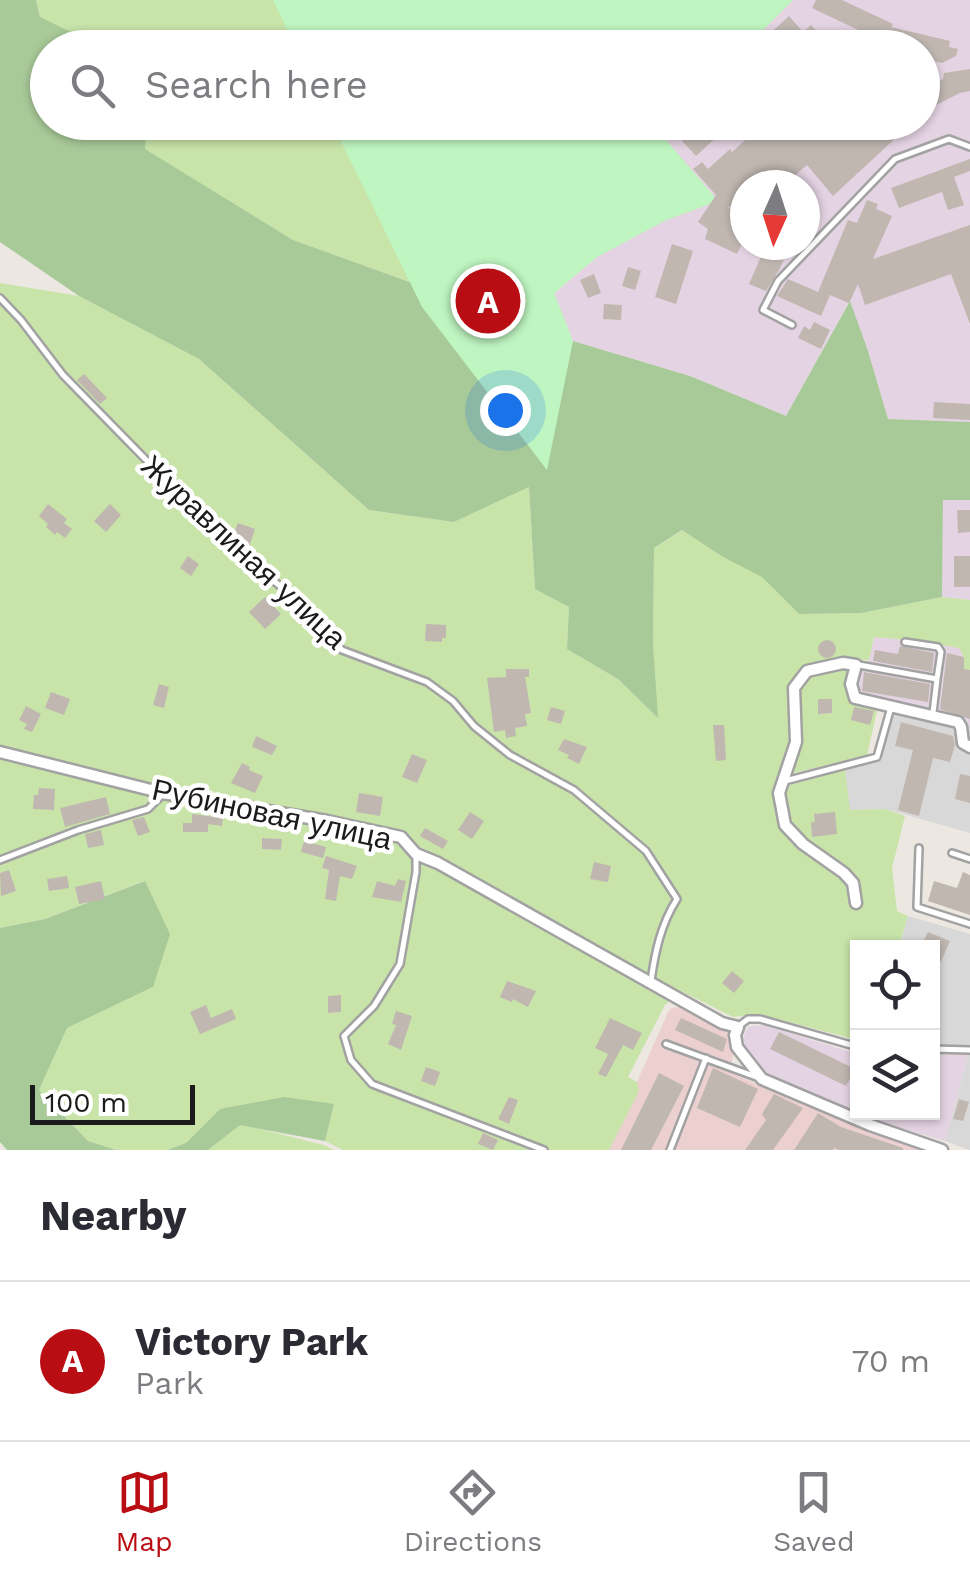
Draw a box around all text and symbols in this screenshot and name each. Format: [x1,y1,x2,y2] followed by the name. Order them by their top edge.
[30,30,940,140] search box
[65,58,120,113] icon: search
[145,63,368,107] text: Search here
[730,170,820,260] north arrow
[456,264,520,338] pin: A
[480,385,531,436] your location
[134,448,354,656] street label: Журавлиная улица
[149,772,395,857] street label: Рубиновая улица
[850,940,940,1120] map controls
[850,940,940,1030] button: locate
[850,1030,940,1120] button: layers
[30,1080,195,1124] scale bar
[45,1086,127,1119] text: 100 m
[40,1191,187,1240] text: Nearby
[135,1320,368,1364] text: Victory Park
[62,1342,83,1380] text: A
[851,1342,930,1380] text: 70 m
[135,1364,204,1402] text: Park
[116,1465,173,1558] tab: Map
[404,1465,542,1558] tab: Directions
[773,1465,854,1558] tab: Saved

